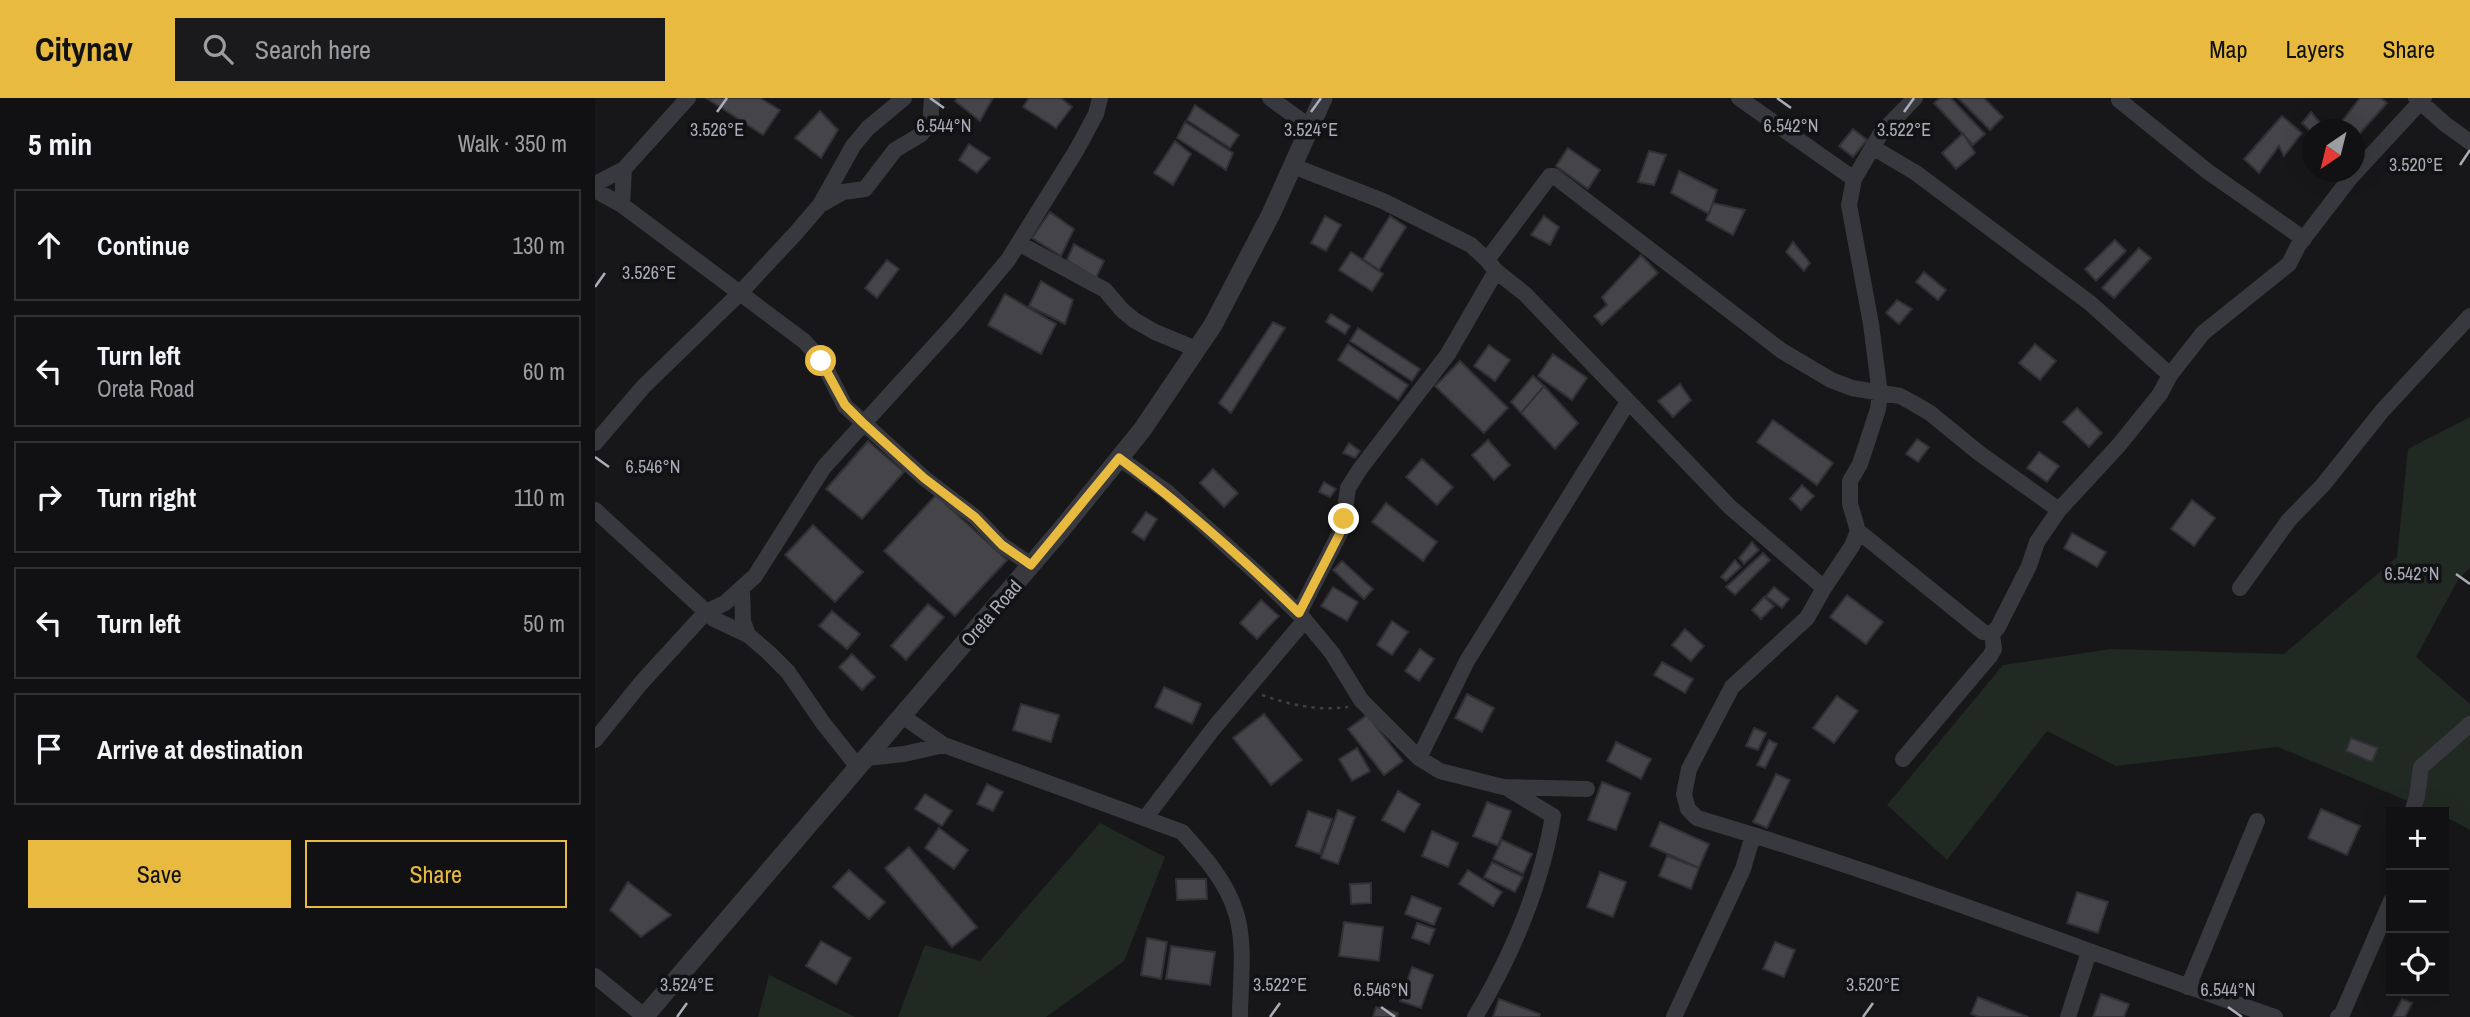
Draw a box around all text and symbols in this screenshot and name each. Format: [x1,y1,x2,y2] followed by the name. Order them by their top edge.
[175,18,665,81] search box
[35,27,133,71] text: Citynav
[199,30,237,68] icon: search
[255,32,371,67] text: Search here
[2209,33,2247,65] text: Map
[2285,33,2344,65] text: Layers
[2382,33,2435,65] text: Share
[917,113,971,138] text: 6.544°N
[1764,113,1818,138] text: 6.542°N
[690,117,744,142] text: 3.526°E
[1284,117,1338,142] text: 3.524°E
[1877,117,1931,142] text: 3.522°E
[2302,119,2365,182] north arrow
[28,124,92,164] text: 5 min
[458,128,567,159] text: Walk · 350 m
[2389,152,2443,177] text: 3.520°E
[30,226,68,264] icon: ahead
[97,228,189,263] text: Continue
[513,230,565,261] text: 130 m
[622,260,676,285] text: 3.526°E
[97,338,181,373] text: Turn left
[805,345,836,376] route start
[30,352,68,390] icon: left
[523,356,565,387] text: 60 m
[97,373,195,404] text: Oreta Road
[626,454,680,479] text: 6.546°N
[30,478,68,516] icon: right
[97,480,196,515] text: Turn right
[514,482,565,513] text: 110 m
[1328,503,1359,534] route end
[2385,561,2439,586] text: 6.542°N
[955,574,1027,652] street label: Oreta Road
[30,604,68,642] icon: left
[97,606,181,641] text: Turn left
[523,608,565,639] text: 50 m
[30,730,68,768] icon: arrive
[97,732,303,767] text: Arrive at destination
[2386,807,2449,996] map controls
[2386,807,2449,870] button: +
[28,840,291,908] button: Save
[305,840,567,908] button: Share
[2386,870,2449,933] button: −
[2386,933,2449,996] button: locate
[660,972,714,997] text: 3.524°E
[1253,972,1307,997] text: 3.522°E
[1846,972,1900,997] text: 3.520°E
[1354,977,1408,1002] text: 6.546°N
[2201,977,2255,1002] text: 6.544°N

